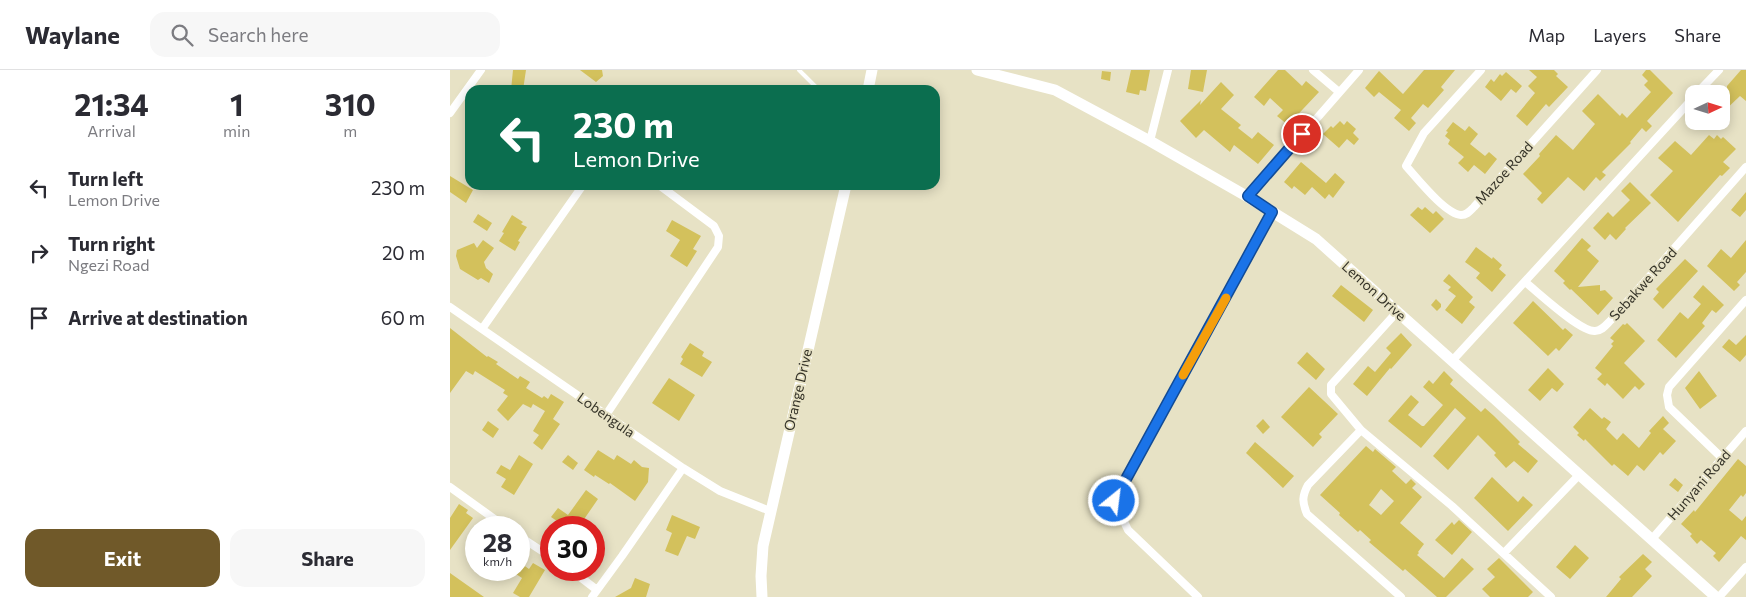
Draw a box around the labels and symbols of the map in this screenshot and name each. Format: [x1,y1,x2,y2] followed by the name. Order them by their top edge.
[1685,85,1730,130] north arrow
[1281,113,1323,155] pin
[1471,138,1536,208] street label: Mazoe Road
[1605,244,1680,324] street label: Sebakwe Road
[1339,257,1410,324] street label: Lemon Drive
[780,347,815,433] street label: Orange Drive
[574,389,638,441] street label: Lobengula
[1663,446,1734,523] street label: Hunyani Road
[1087,474,1139,526] position arrow
[540,516,605,581] speed limit sign: 30

